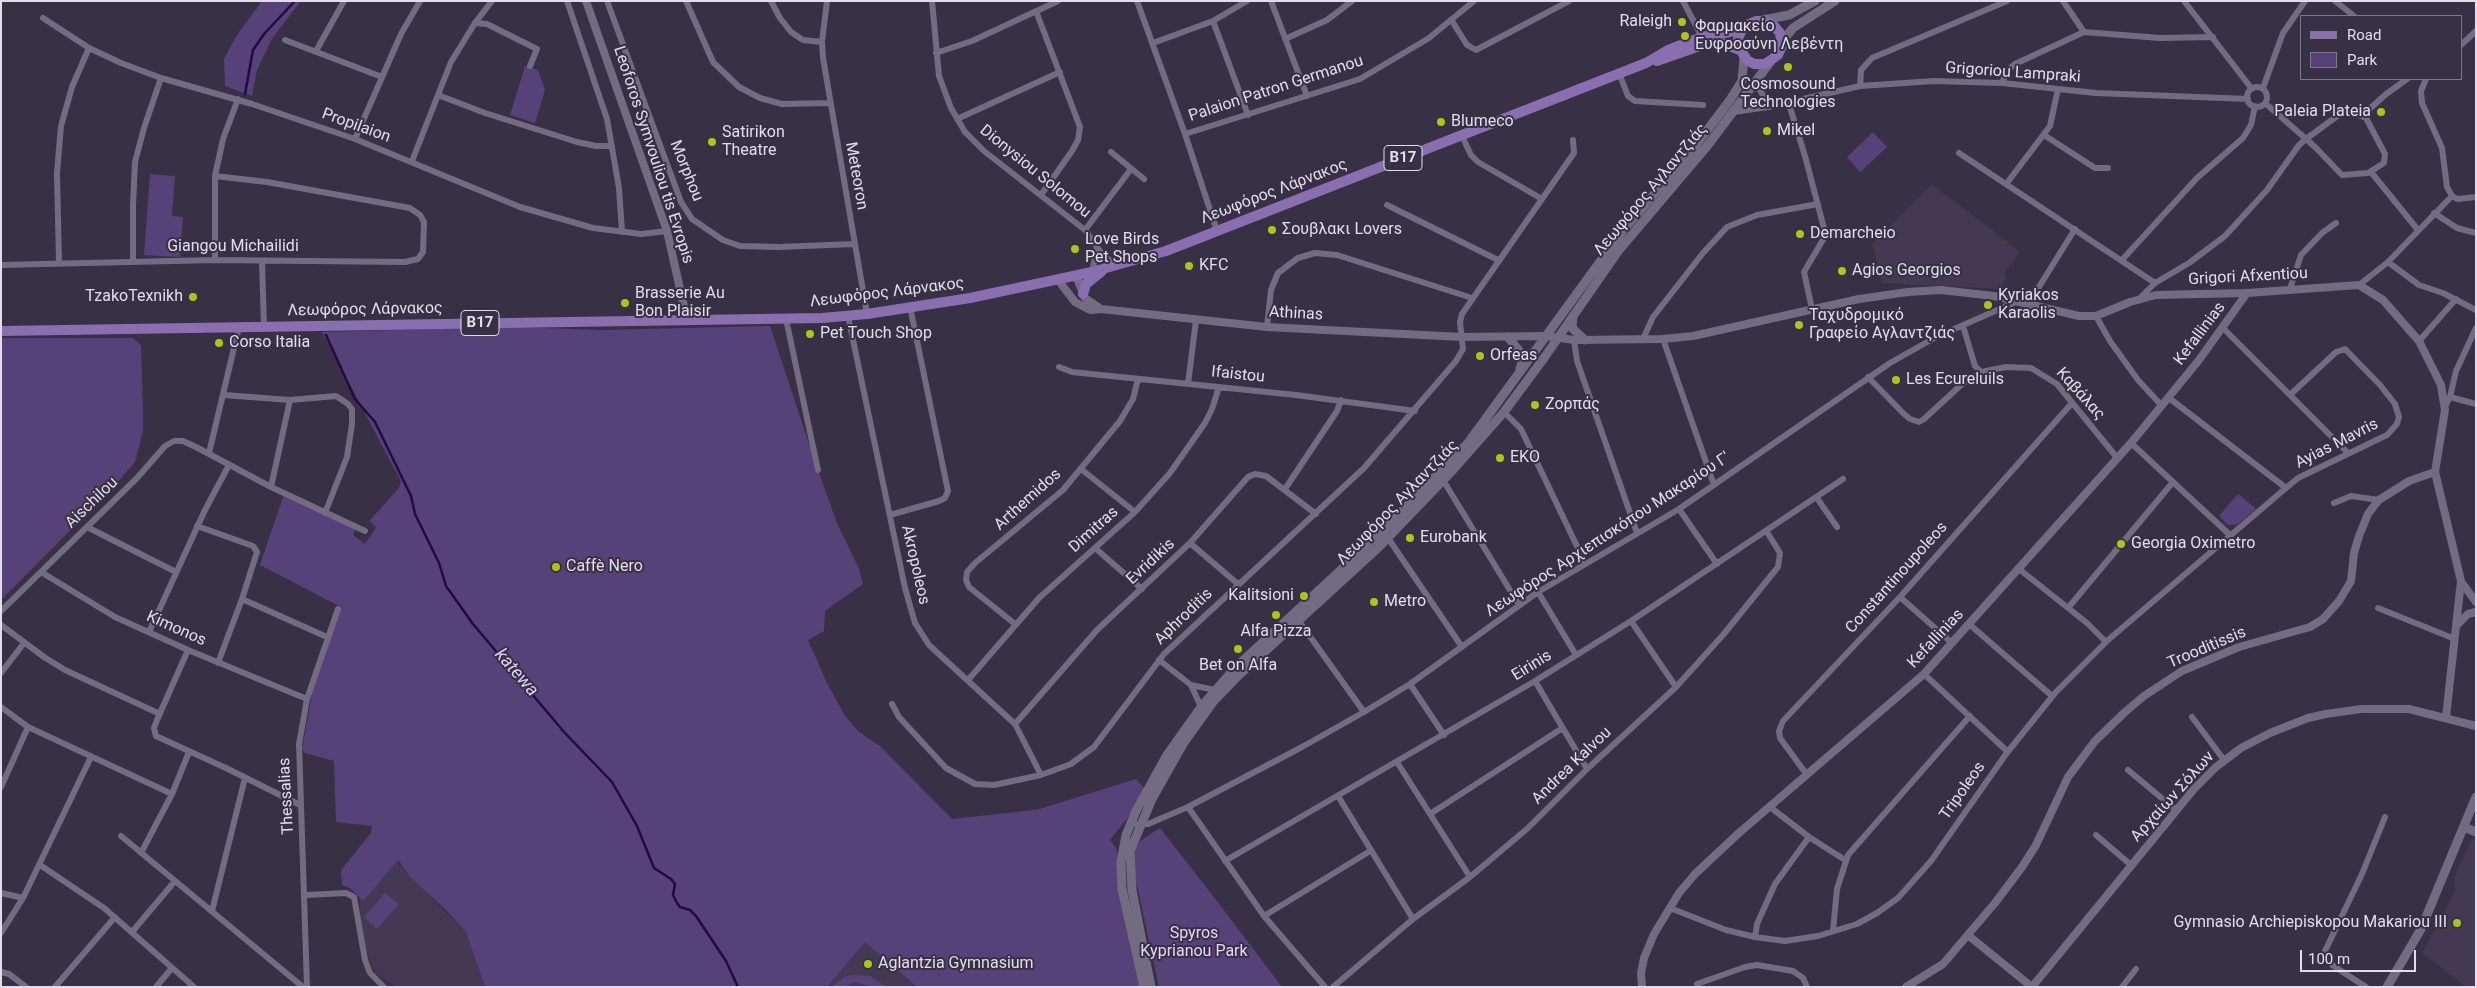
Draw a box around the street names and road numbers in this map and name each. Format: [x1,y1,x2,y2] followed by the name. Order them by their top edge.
[609,44,697,266] street label: Leoforos Symvouliou tis Evropis
[1186,52,1366,126] street label: Palaion Patron Germanou
[1945,59,2081,87] street label: Grigoriou Lampraki
[319,105,393,147] street label: Propilaion
[1590,120,1712,260] street label: Λεωφόρος Αγλαντζιάς
[975,121,1095,223] street label: Dionysiou Solomou
[665,138,707,204] street label: Morphou
[841,141,871,211] street label: Meteoron
[1384,146,1422,170] road number: B17
[1198,155,1350,229] street label: Λεωφόρος Λάρνακος
[167,237,299,257] street label: Giangou Michailidi
[2188,264,2308,290] street label: Grigori Afxentiou
[809,274,965,312] street label: Λεωφόρος Λάρνακος
[287,299,443,321] street label: Λεωφόρος Λάρνακος
[2170,299,2230,369] street label: Kefallinias
[1269,303,1323,325] street label: Athinas
[461,310,499,336] road number: B17
[1210,363,1266,387] street label: Ifaistou
[2051,364,2109,424] street label: Καβάλας
[2292,415,2382,473] street label: Ayias Mavris
[1333,436,1463,570] street label: Λεωφόρος Αγλαντζιάς
[1482,449,1734,621] street label: Λεωφόρος Αρχιεπισκόπου Μακαρίου Γ'
[991,465,1065,535] street label: Arthemidos
[62,473,122,533] street label: Aischilou
[1065,503,1123,557] street label: Dimitras
[1842,518,1952,638] street label: Constantinoupoleos
[897,523,933,607] street label: Akropoleos
[1123,535,1179,589] street label: Evridikis
[1151,585,1217,649] street label: Aphroditis
[1904,605,1968,673] street label: Kefallinias
[143,607,209,651] street label: Kimonos
[2165,623,2249,673] street label: Trooditissis
[1509,646,1555,686] street label: Eirinis
[1528,723,1616,809] street label: Andrea Kalvou
[2127,748,2219,846] street label: Αρχαίων Σόλων
[275,757,299,835] street label: Thessalias
[1936,758,1990,824] street label: Tripoleos

